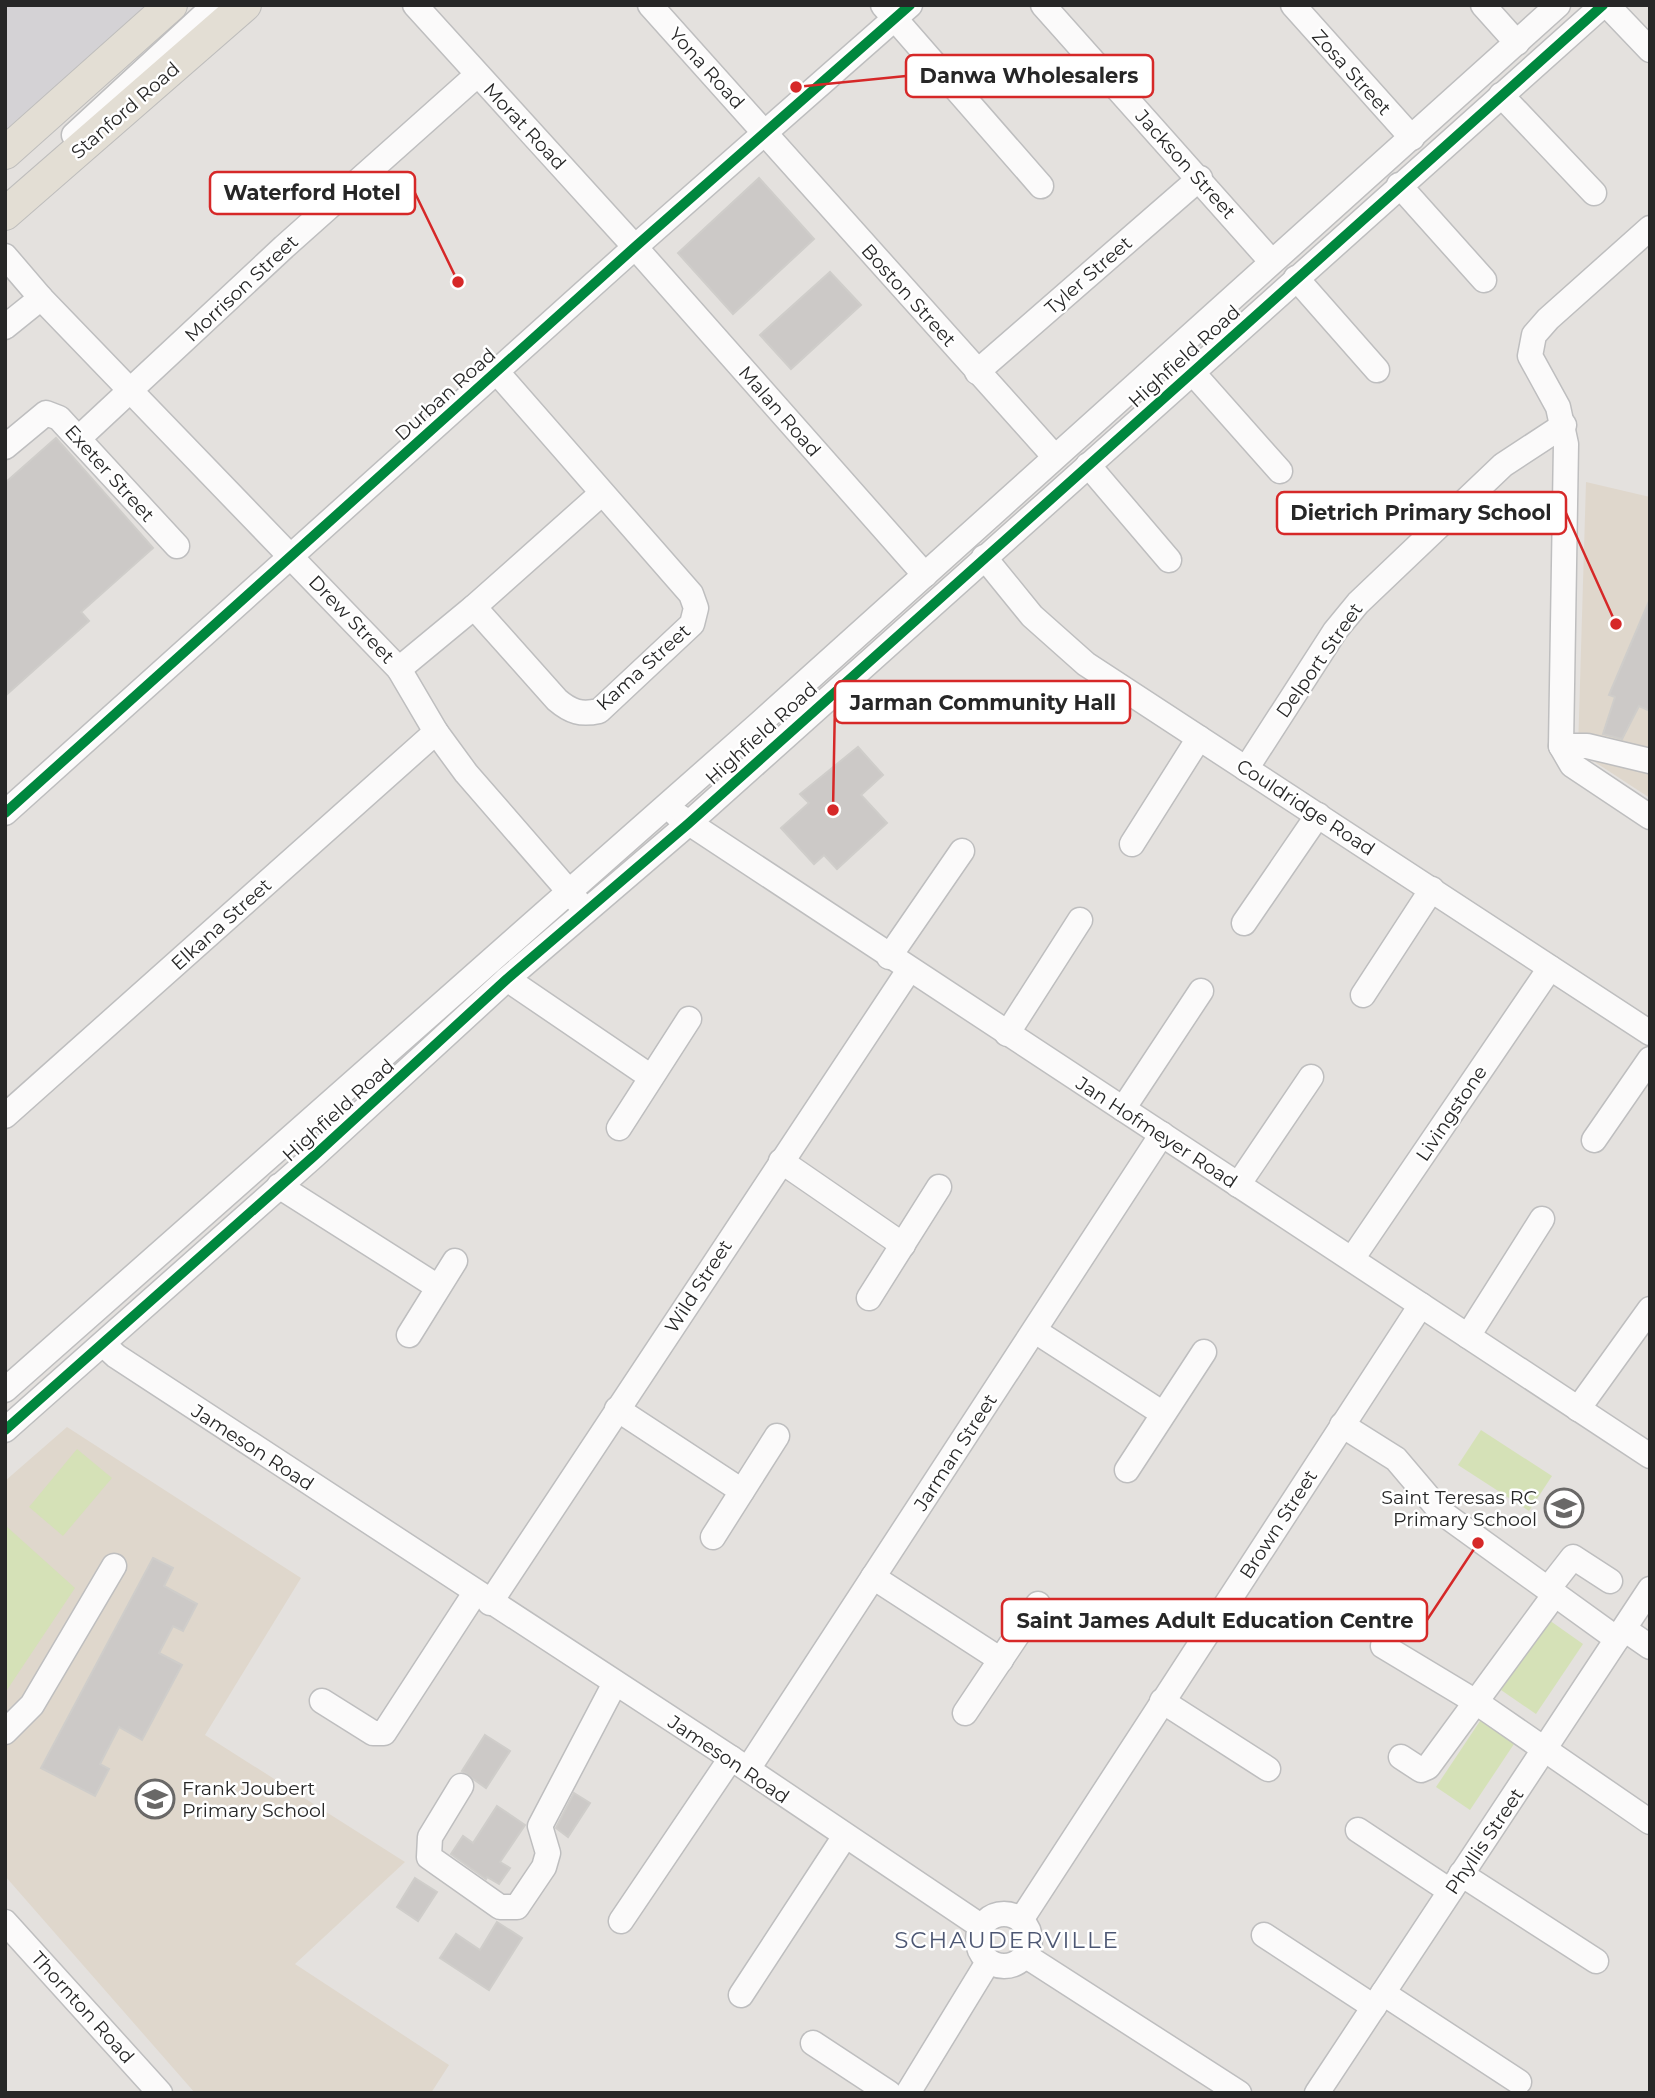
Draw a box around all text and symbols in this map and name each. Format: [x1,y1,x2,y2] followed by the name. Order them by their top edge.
[664,23,749,114] street label: Yona Road
[1307,25,1396,120] street label: Zosa Street
[906,55,1153,97] callout: Danwa Wholesalers
[66,57,184,164] street label: Stanford Road
[920,63,1138,88] text: Danwa Wholesalers
[479,78,571,175] street label: Morat Road
[1130,104,1241,224] street label: Jackson Street
[210,172,415,214] callout: Waterford Hotel
[223,180,401,205] text: Waterford Hotel
[180,230,303,347] street label: Morrison Street
[1040,231,1137,319] street label: Tyler Street
[857,239,961,352] street label: Boston Street
[1124,300,1245,412] street label: Highfield Road
[390,343,500,446] street label: Durban Road
[734,361,825,462] street label: Malan Road
[60,420,159,527] street label: Exeter Street
[1277,492,1566,534] callout: Dietrich Primary School
[1290,500,1552,525] text: Dietrich Primary School
[304,571,400,668] street label: Drew Street
[1271,598,1368,722] street label: Delport Street
[592,619,695,715] street label: Kama Street
[701,677,822,789] street label: Highfield Road
[835,681,1130,723] callout: Jarman Community Hall
[849,690,1116,715] text: Jarman Community Hall
[1232,754,1379,861] street label: Couldridge Road
[167,873,276,975] street label: Elkana Street
[278,1054,399,1166] street label: Highfield Road
[1411,1061,1492,1165] street label: Livingstone
[1071,1071,1242,1193] street label: Jan Hofmeyer Road
[660,1235,737,1337] street label: Wild Street
[909,1389,1002,1516] street label: Jarman Street
[186,1399,318,1495] street label: Jameson Road
[1235,1465,1322,1583] street label: Brown Street
[1381,1486,1537,1531] place label: Saint Teresas RC Primary School
[1543,1487,1585,1529] school or university icon: Saint Teresas RC Primary School
[1002,1599,1427,1641] callout: Saint James Adult Education Centre
[1016,1608,1414,1633] text: Saint James Adult Education Centre
[663,1710,794,1808] street label: Jameson Road
[182,1777,326,1822] place label: Frank Joubert Primary School
[134,1778,176,1820] school or university icon: Frank Joubert Primary School
[1440,1783,1529,1899] street label: Phyllis Street
[894,1926,1120,1954] district label: SCHAUDERVILLE
[26,1947,139,2068] street label: Thornton Road

